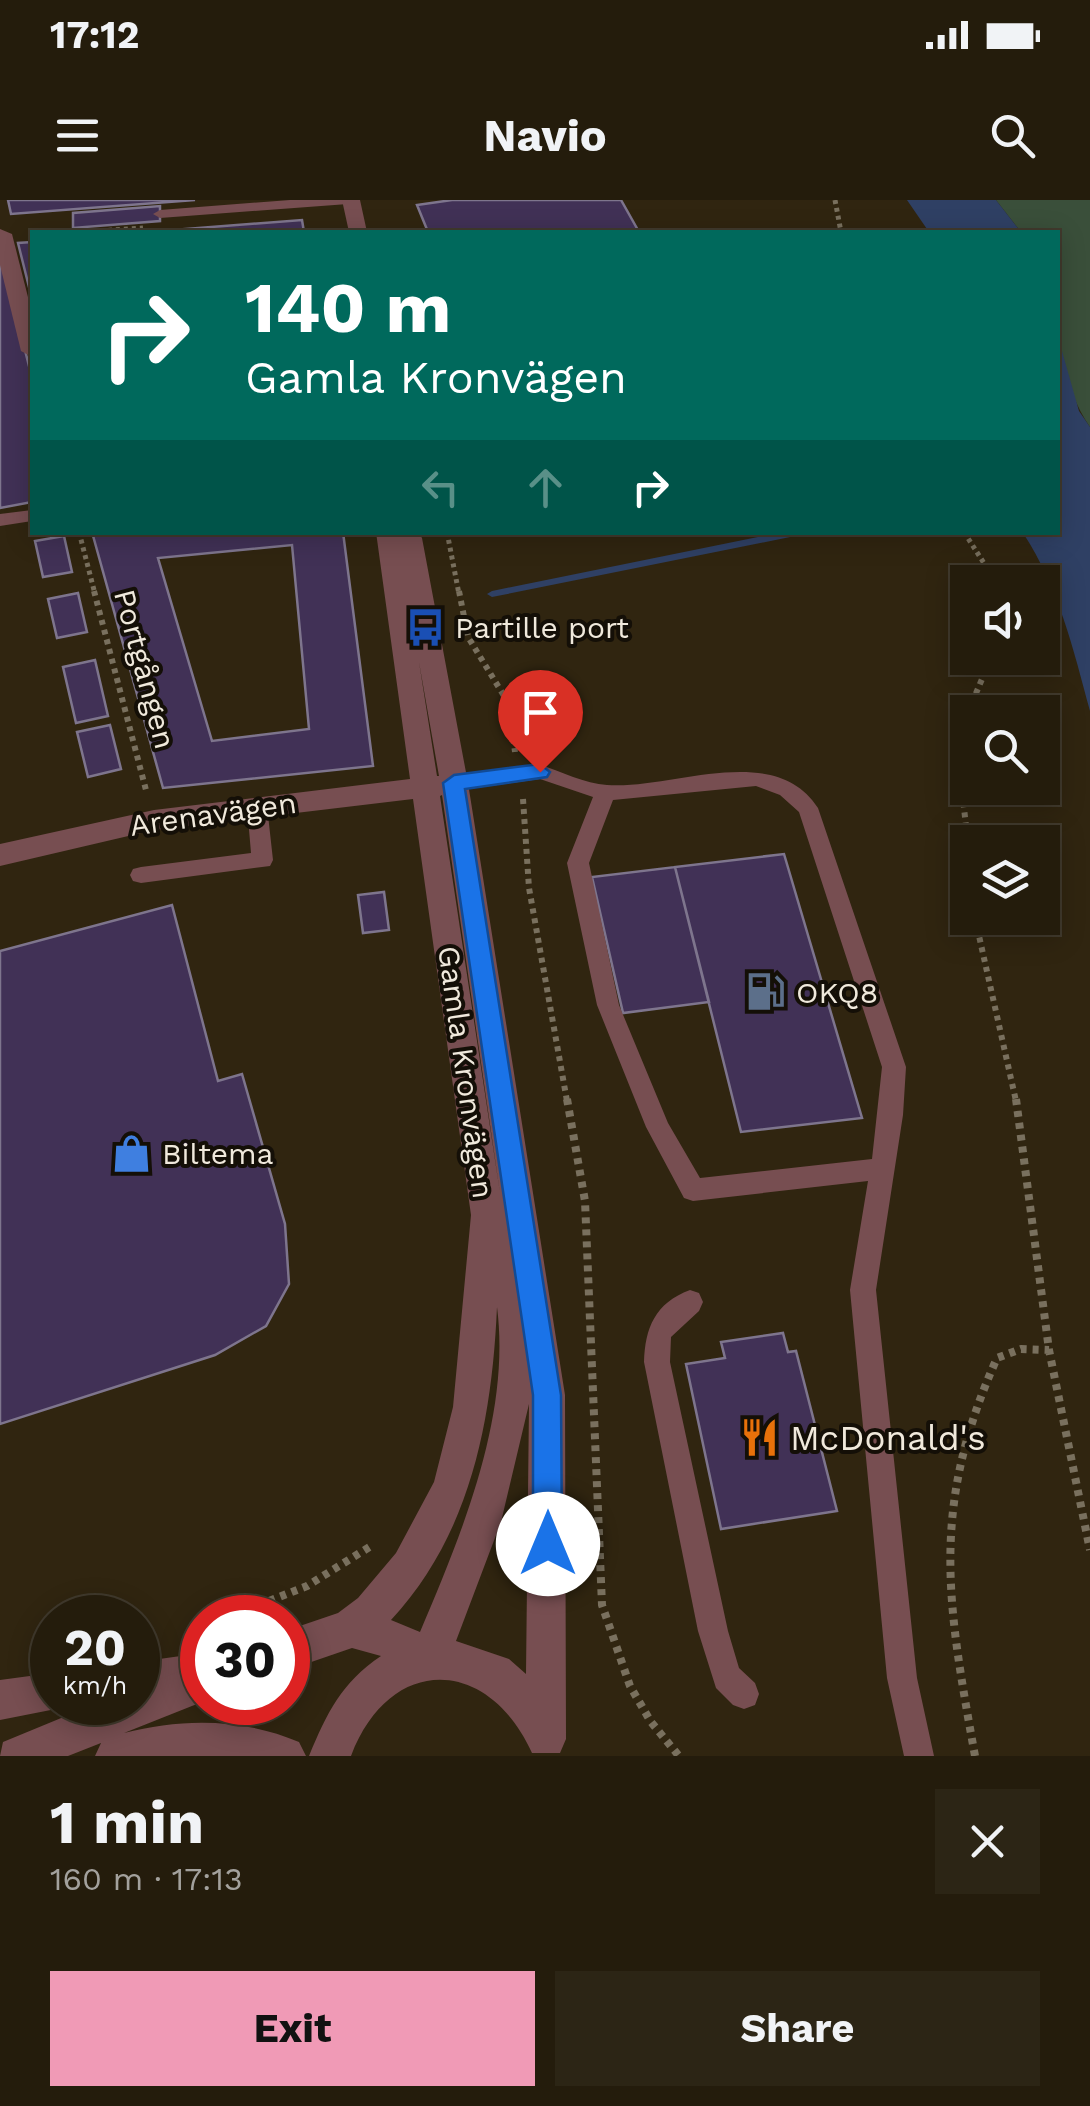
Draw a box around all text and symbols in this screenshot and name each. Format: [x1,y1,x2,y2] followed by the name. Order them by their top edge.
[50,13,139,57] text: 17:12
[50,108,105,163] icon: menu
[985,108,1040,163] icon: search
[483,109,607,162] text: Navio
[245,267,451,349] text: 140 m
[80,270,210,400] icon: right
[245,351,627,404] text: Gamla Kronvägen
[413,460,468,515] icon: left
[518,460,573,515] icon: ahead
[623,460,678,515] icon: right
[950,565,1060,935] map controls
[950,565,1060,675] button: sound
[107,586,183,752] street label: Portgången
[404,606,446,648] bus stop icon: Partille port
[455,610,629,645] place label: Partille port
[498,670,583,773] pin
[513,685,568,740] icon: arrive
[950,695,1060,805] button: search
[127,785,299,843] street label: Arenavägen
[950,825,1060,935] button: layers
[431,943,501,1201] street label: Gamla Kronvägen
[745,971,787,1013] fuel station icon: OKQ8
[796,975,878,1010] place label: OKQ8
[111,1132,153,1174] shop icon: Biltema
[162,1136,274,1171] place label: Biltema
[739,1417,781,1459] restaurant icon: McDonald's
[790,1417,986,1459] place label: McDonald's
[496,1492,600,1596] position arrow
[180,1595,310,1725] speed limit sign: 30
[64,1618,126,1677] text: 20
[63,1671,127,1700] text: km/h
[50,1787,204,1858] text: 1 min
[935,1789,1040,1894] button: close
[50,1860,243,1898] text: 160 m · 17:13
[50,1971,535,2086] button: Exit
[555,1971,1040,2086] button: Share

